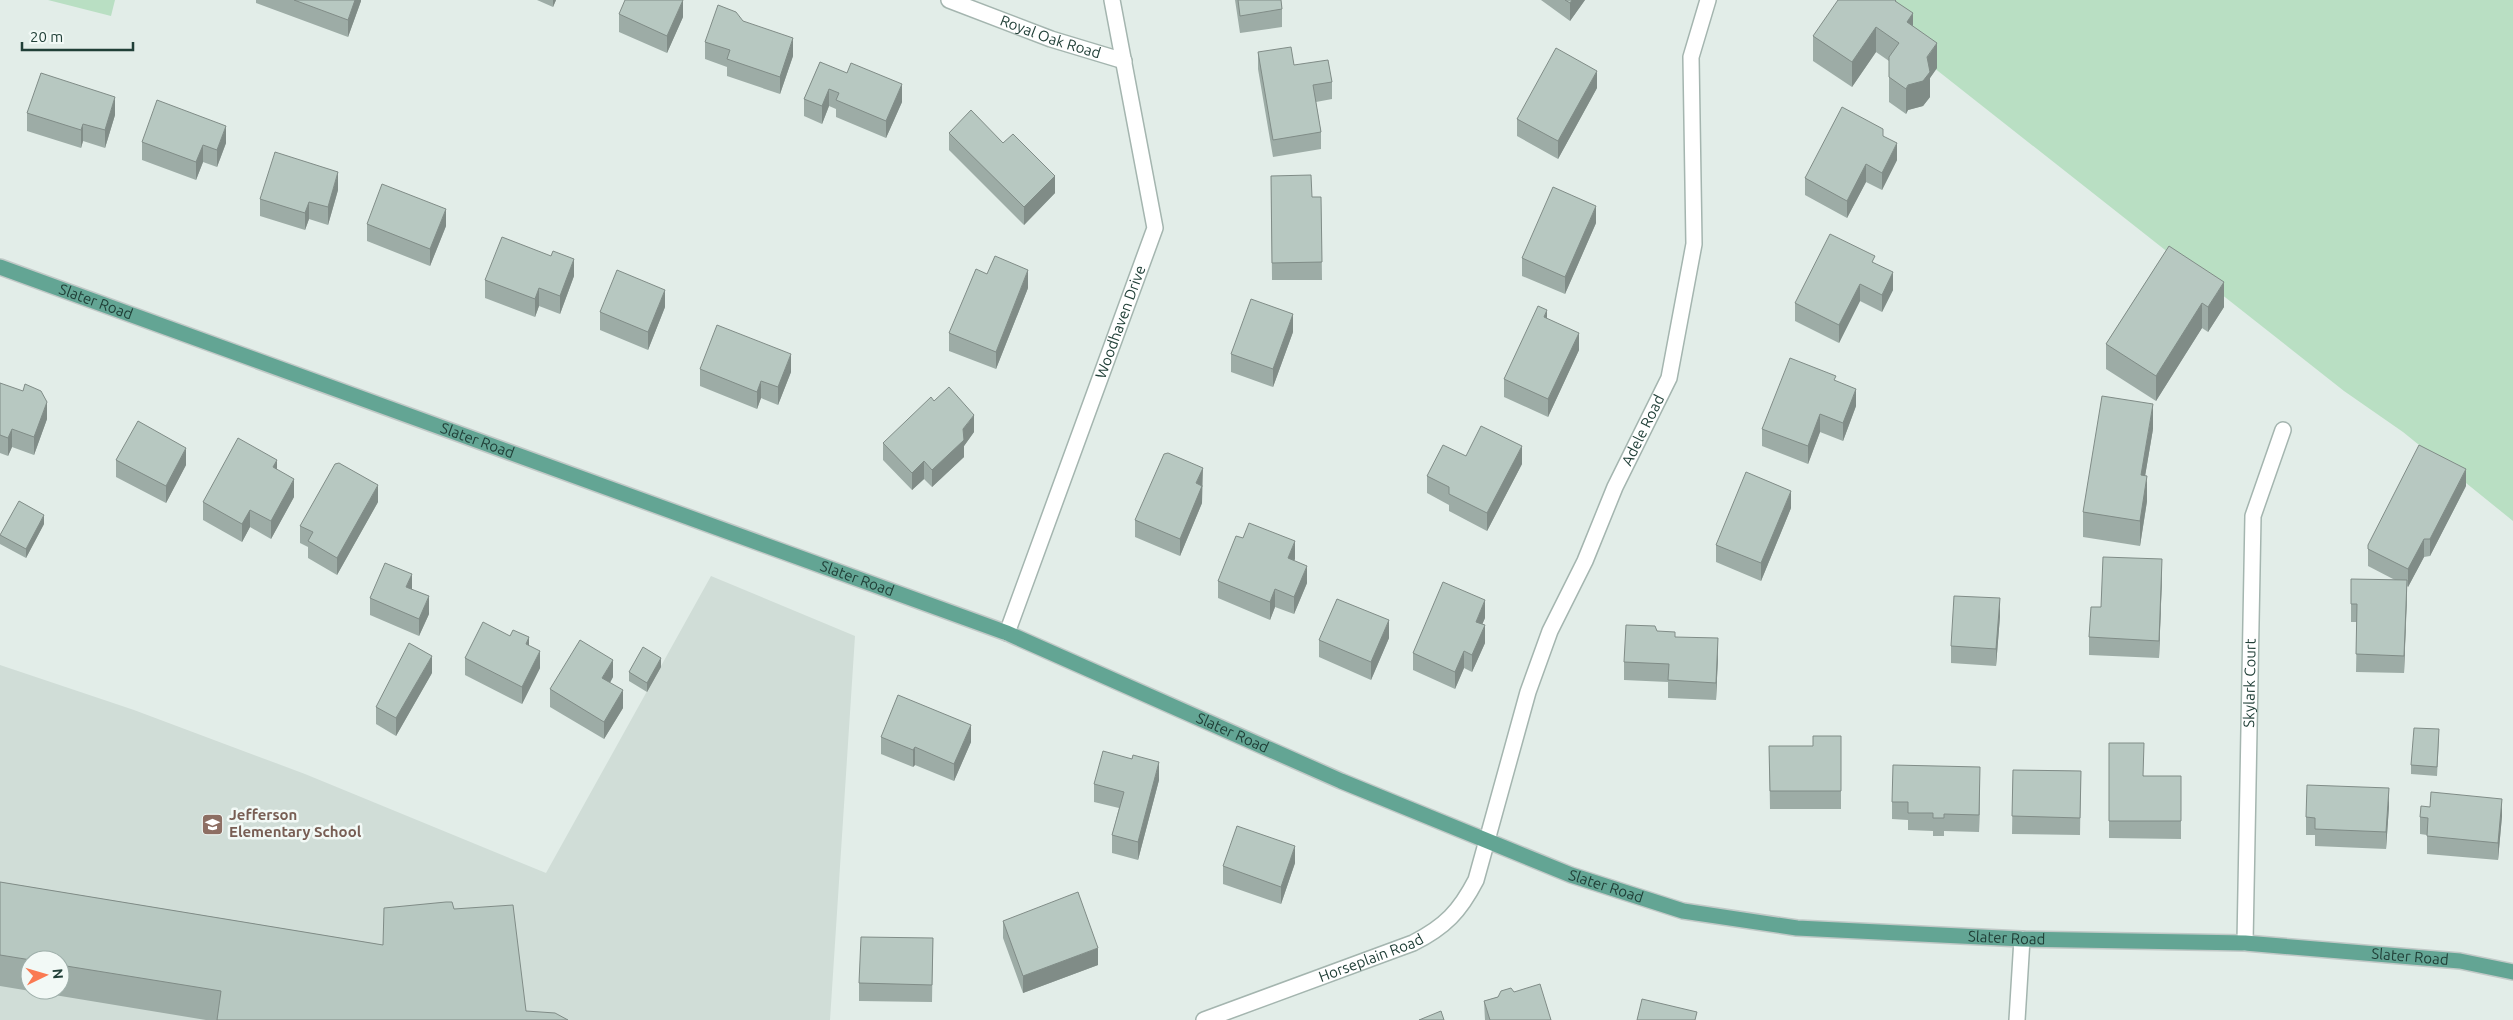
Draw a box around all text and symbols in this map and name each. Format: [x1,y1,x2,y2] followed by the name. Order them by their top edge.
[998,11,1103,62] street label: Royal Oak Road
[22,20,134,52] scale bar
[30,28,63,45] text: 20 m
[1092,263,1149,381] street label: Woodhaven Drive
[57,280,135,323] street label: Slater Road
[1618,392,1667,468] street label: Adele Road
[438,419,517,461] street label: Slater Road
[818,557,897,599] street label: Slater Road
[2240,638,2259,728] street label: Skylark Court
[1194,709,1271,756] street label: Slater Road
[229,806,362,840] place label: Jefferson Elementary School
[201,812,225,836] school or university icon: Jefferson Elementary School
[1567,866,1646,906] street label: Slater Road
[1968,927,2045,947] street label: Slater Road
[1316,930,1426,985] street label: Horseplain Road
[2371,945,2449,968] street label: Slater Road
[20,950,70,1000] north arrow
[50,968,66,980] text: N

